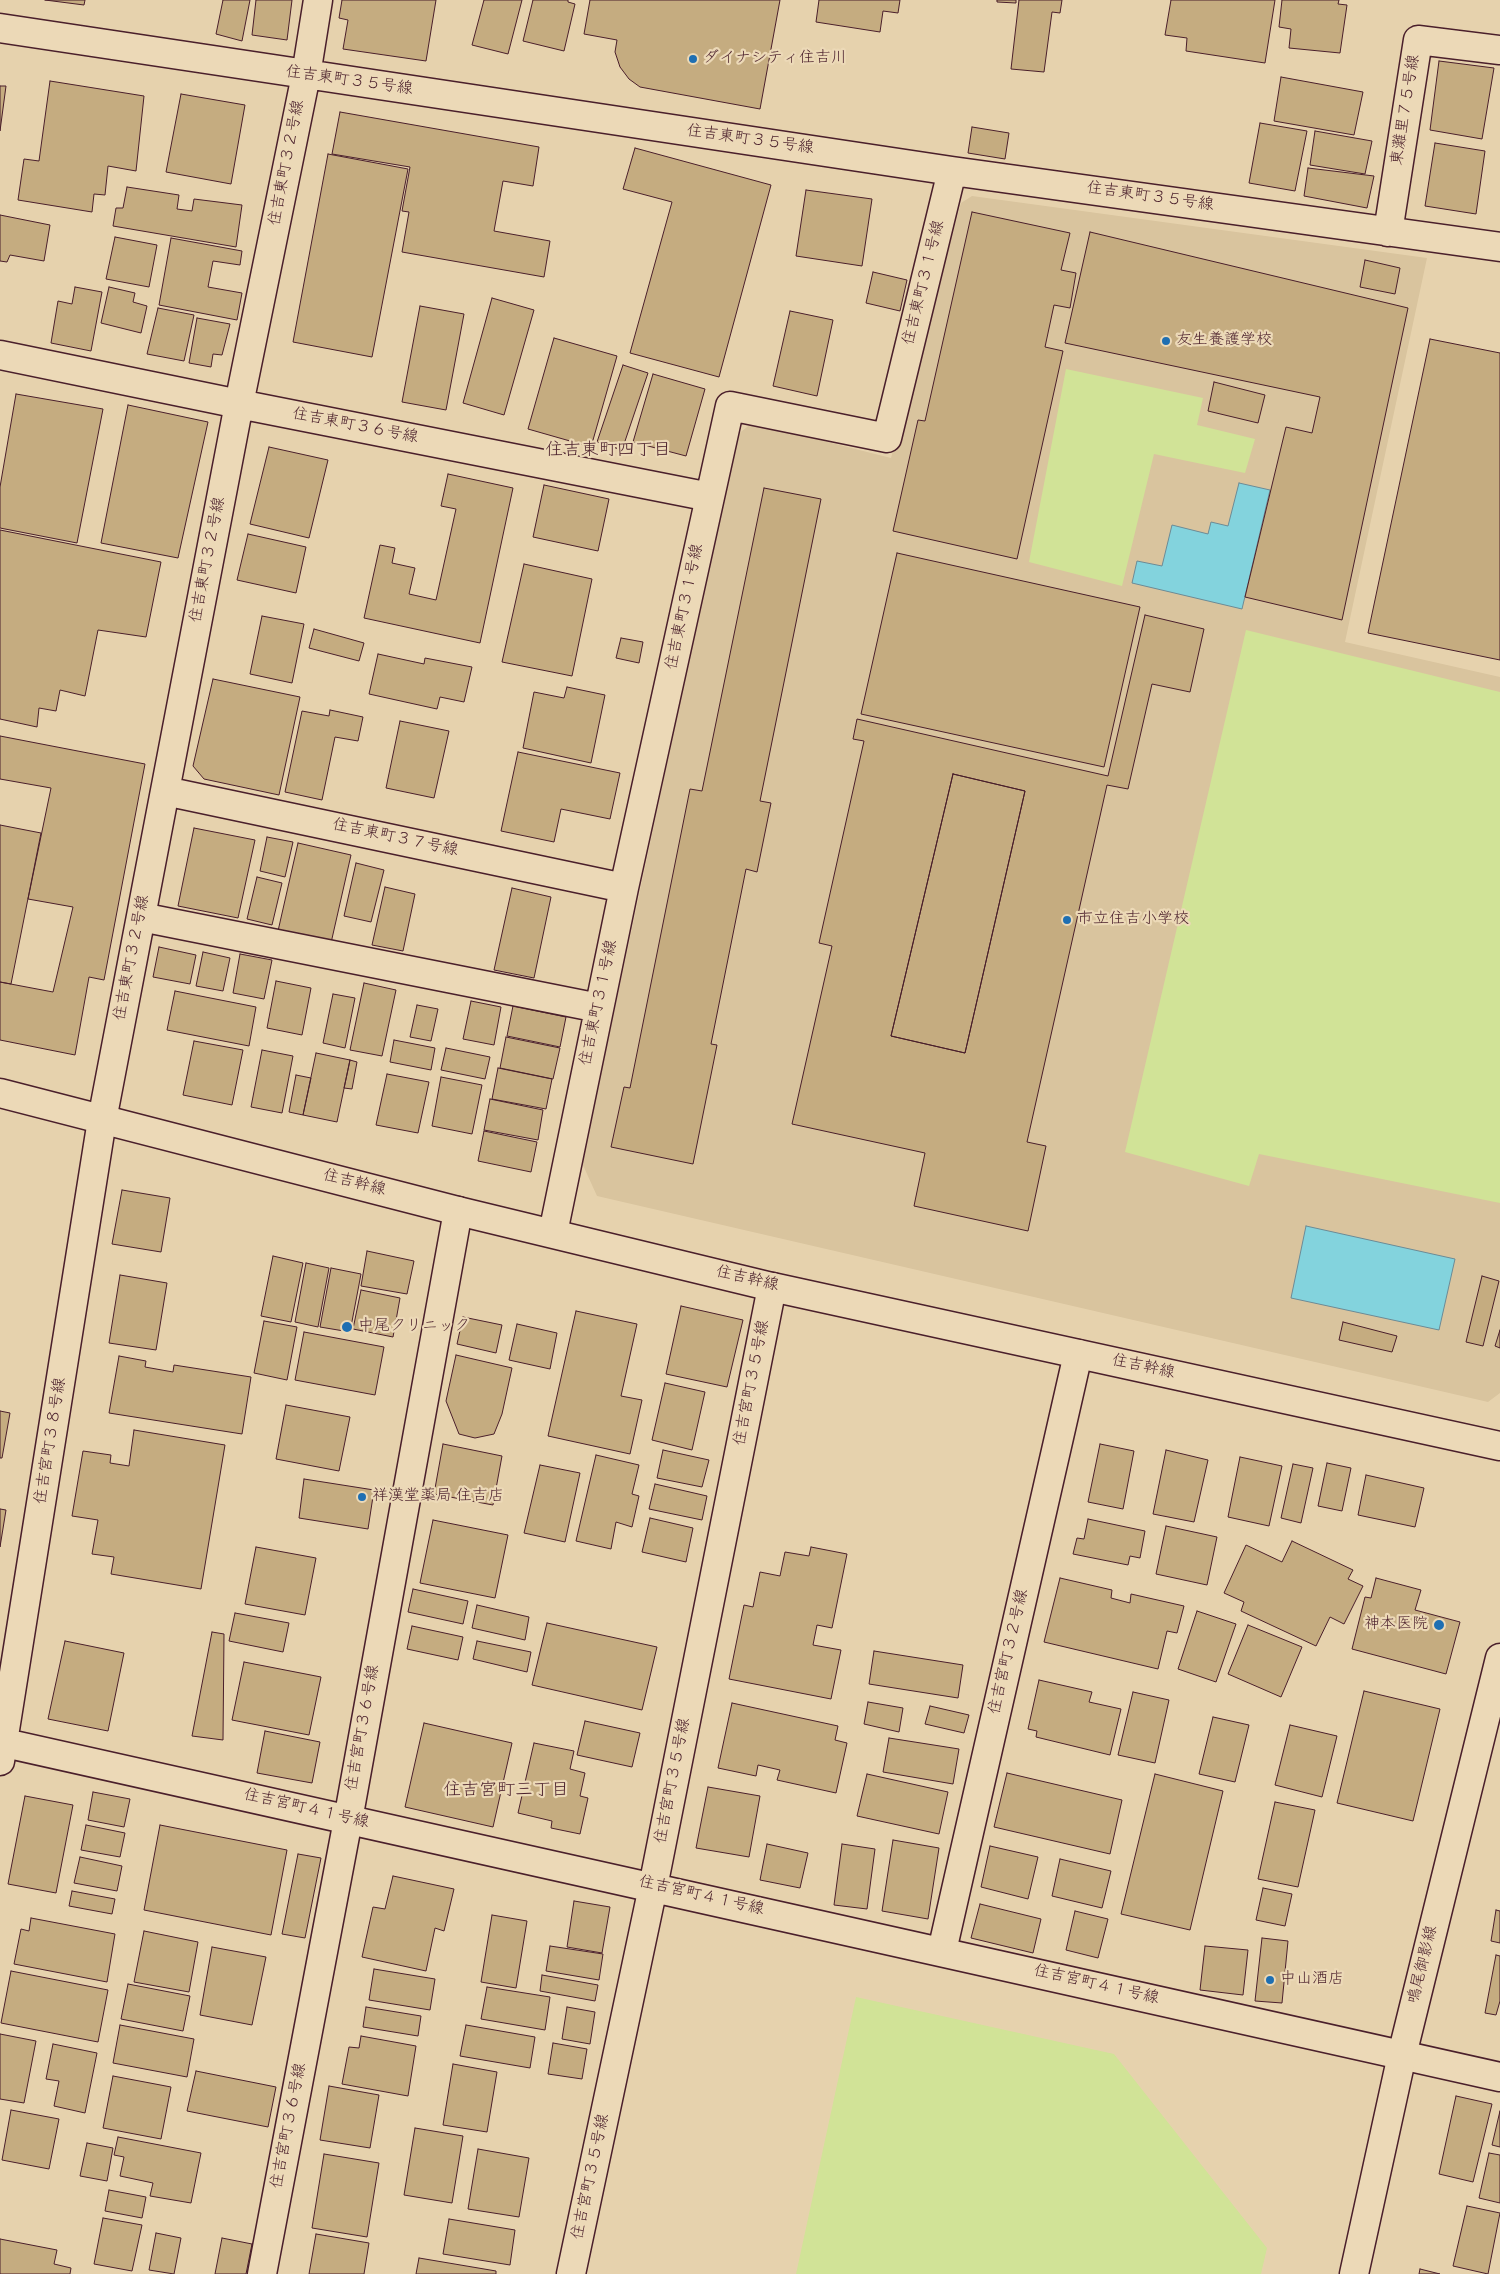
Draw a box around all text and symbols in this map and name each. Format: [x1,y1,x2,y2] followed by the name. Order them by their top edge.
[703,49,847,69] place label: ダイナシティ住吉川
[687,53,699,65] marker: ダイナシティ住吉川
[1389,53,1425,167] street label: 東灘里７５号線
[284,64,414,100] street label: 住吉東町３５号線
[266,98,310,228] street label: 住吉東町３２号線
[685,123,815,159] street label: 住吉東町３５号線
[1085,180,1215,216] street label: 住吉東町３５号線
[900,219,950,347] street label: 住吉東町３１号線
[1176,331,1272,351] place label: 友生養護学校
[1160,335,1172,347] marker: 友生養護学校
[290,405,420,449] street label: 住吉東町３６号線
[545,441,671,463] district label: 住吉東町四丁目
[187,495,231,625] street label: 住吉東町３２号線
[663,542,709,672] street label: 住吉東町３１号線
[330,816,460,862] street label: 住吉東町３７号線
[111,893,155,1023] street label: 住吉東町３２号線
[1077,910,1189,930] place label: 市立住吉小学校
[1061,914,1073,926] marker: 市立住吉小学校
[577,938,623,1068] street label: 住吉東町３１号線
[321,1167,387,1201] street label: 住吉幹線
[714,1263,780,1297] street label: 住吉幹線
[358,1317,470,1337] place label: 中尾クリニック
[731,1318,775,1448] street label: 住吉宮町３５号線
[340,1320,354,1334] marker: 中尾クリニック
[1110,1352,1176,1384] street label: 住吉幹線
[33,1376,71,1506] street label: 住吉宮町３８号線
[372,1487,504,1507] place label: 祥漢堂薬局 住吉店
[356,1491,368,1503] marker: 祥漢堂薬局 住吉店
[986,1587,1034,1717] street label: 住吉宮町３２号線
[1364,1615,1428,1635] place label: 神本医院
[1432,1618,1446,1632] marker: 神本医院
[343,1663,385,1793] street label: 住吉宮町３６号線
[652,1716,696,1846] street label: 住吉宮町３５号線
[443,1781,569,1803] district label: 住吉宮町三丁目
[241,1786,371,1834] street label: 住吉宮町４１号線
[636,1873,766,1921] street label: 住吉宮町４１号線
[1405,1924,1443,2006] street label: 鳴尾御影線
[1031,1962,1161,2010] street label: 住吉宮町４１号線
[1280,1970,1344,1990] place label: 中山酒店
[1264,1974,1276,1986] marker: 中山酒店
[268,2061,312,2191] street label: 住吉宮町３６号線
[569,2112,615,2242] street label: 住吉宮町３５号線

